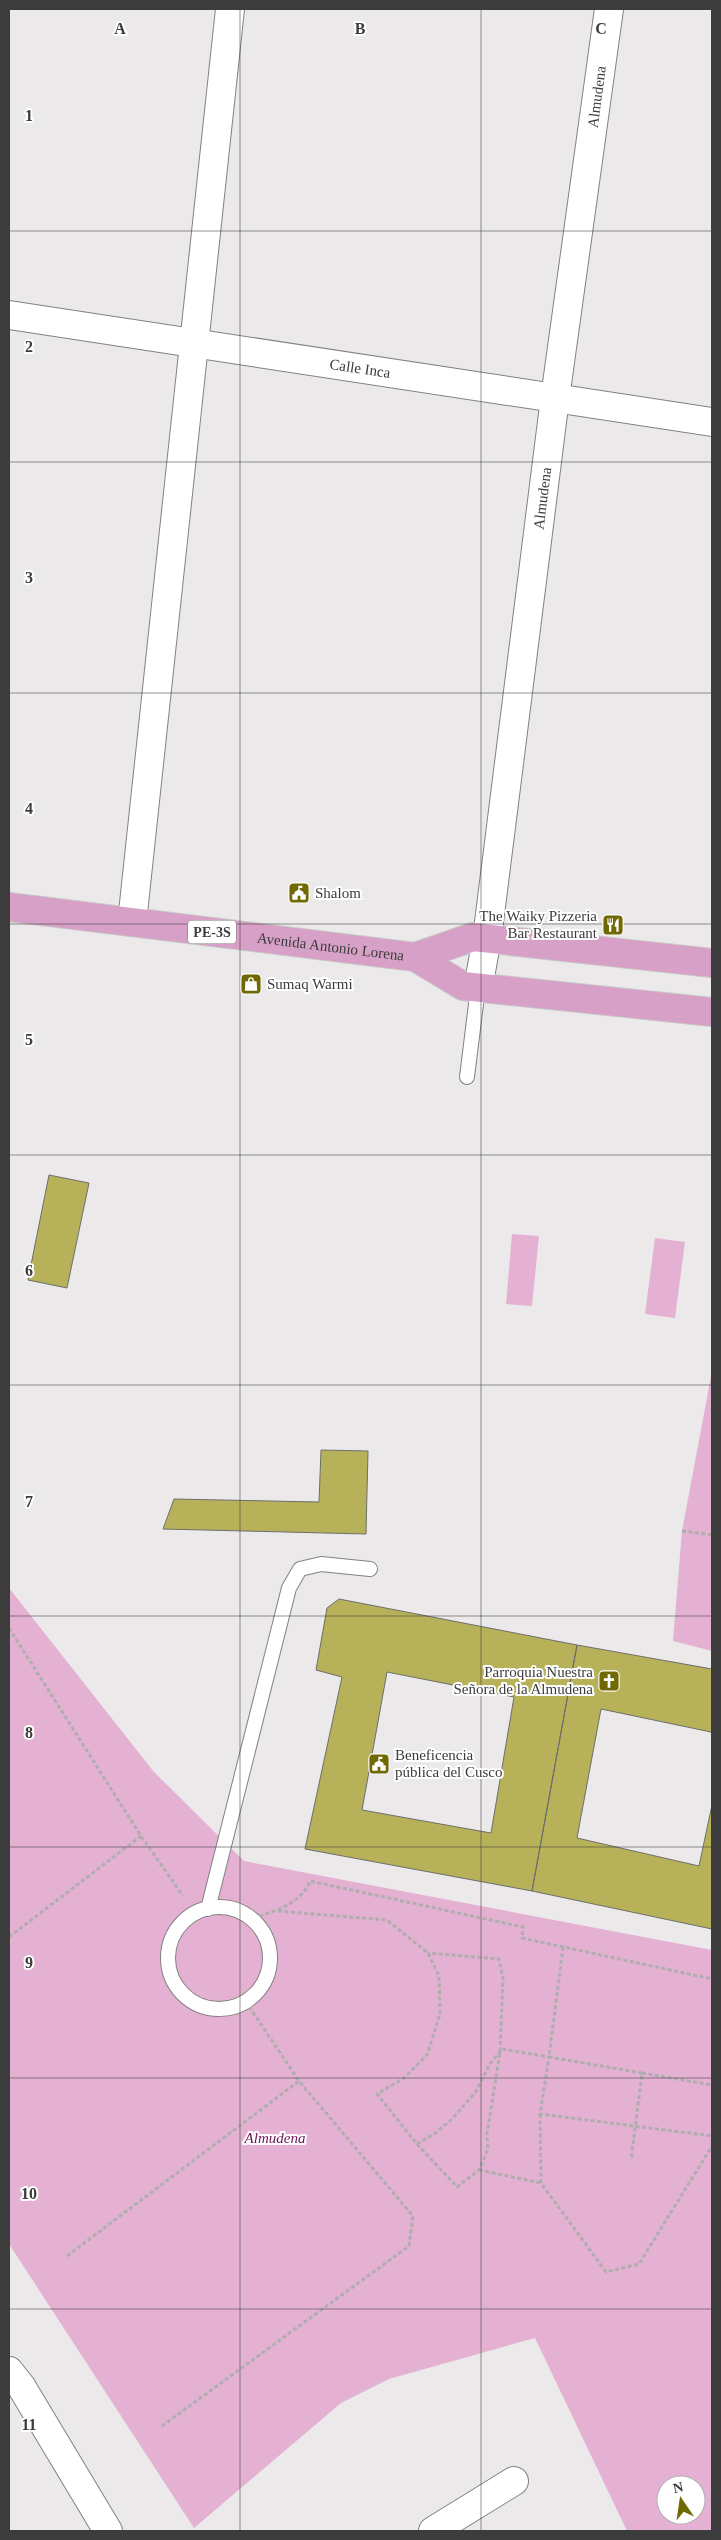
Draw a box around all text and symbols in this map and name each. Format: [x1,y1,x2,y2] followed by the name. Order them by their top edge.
[114,20,126,37] text: A
[355,20,366,37] text: B
[595,20,607,37] text: C
[585,65,609,129] street label: Almudena
[25,107,33,124] text: 1
[25,338,33,355] text: 2
[328,356,392,381] street label: Calle Inca
[531,466,554,530] street label: Almudena
[25,569,33,586] text: 3
[25,800,33,817] text: 4
[287,881,311,905] public building icon: Shalom
[315,885,361,901] place label: Shalom
[479,908,598,941] place label: The Waiky Pizzeria Bar Restaurant
[601,913,625,937] restaurant icon: The Waiky Pizzeria Bar Restaurant
[188,920,236,944] road number: PE-3S
[256,930,405,964] street label: Avenida Antonio Lorena
[239,972,263,996] shop icon: Sumaq Warmi
[267,976,353,992] place label: Sumaq Warmi
[25,1031,33,1048] text: 5
[25,1262,33,1279] text: 6
[25,1493,33,1510] text: 7
[453,1664,593,1697] place label: Parroquia Nuestra Señora de la Almudena
[597,1669,621,1693] church icon: Parroquia Nuestra Señora de la Almudena
[25,1724,33,1741] text: 8
[395,1747,502,1780] place label: Beneficencia pública del Cusco
[367,1752,391,1776] public building icon: Beneficencia pública del Cusco
[25,1954,33,1971] text: 9
[244,2130,305,2146] park label: Almudena
[21,2185,37,2202] text: 10
[21,2416,37,2433] text: 11
[656,2475,706,2525] north arrow
[672,2479,685,2496] text: N

